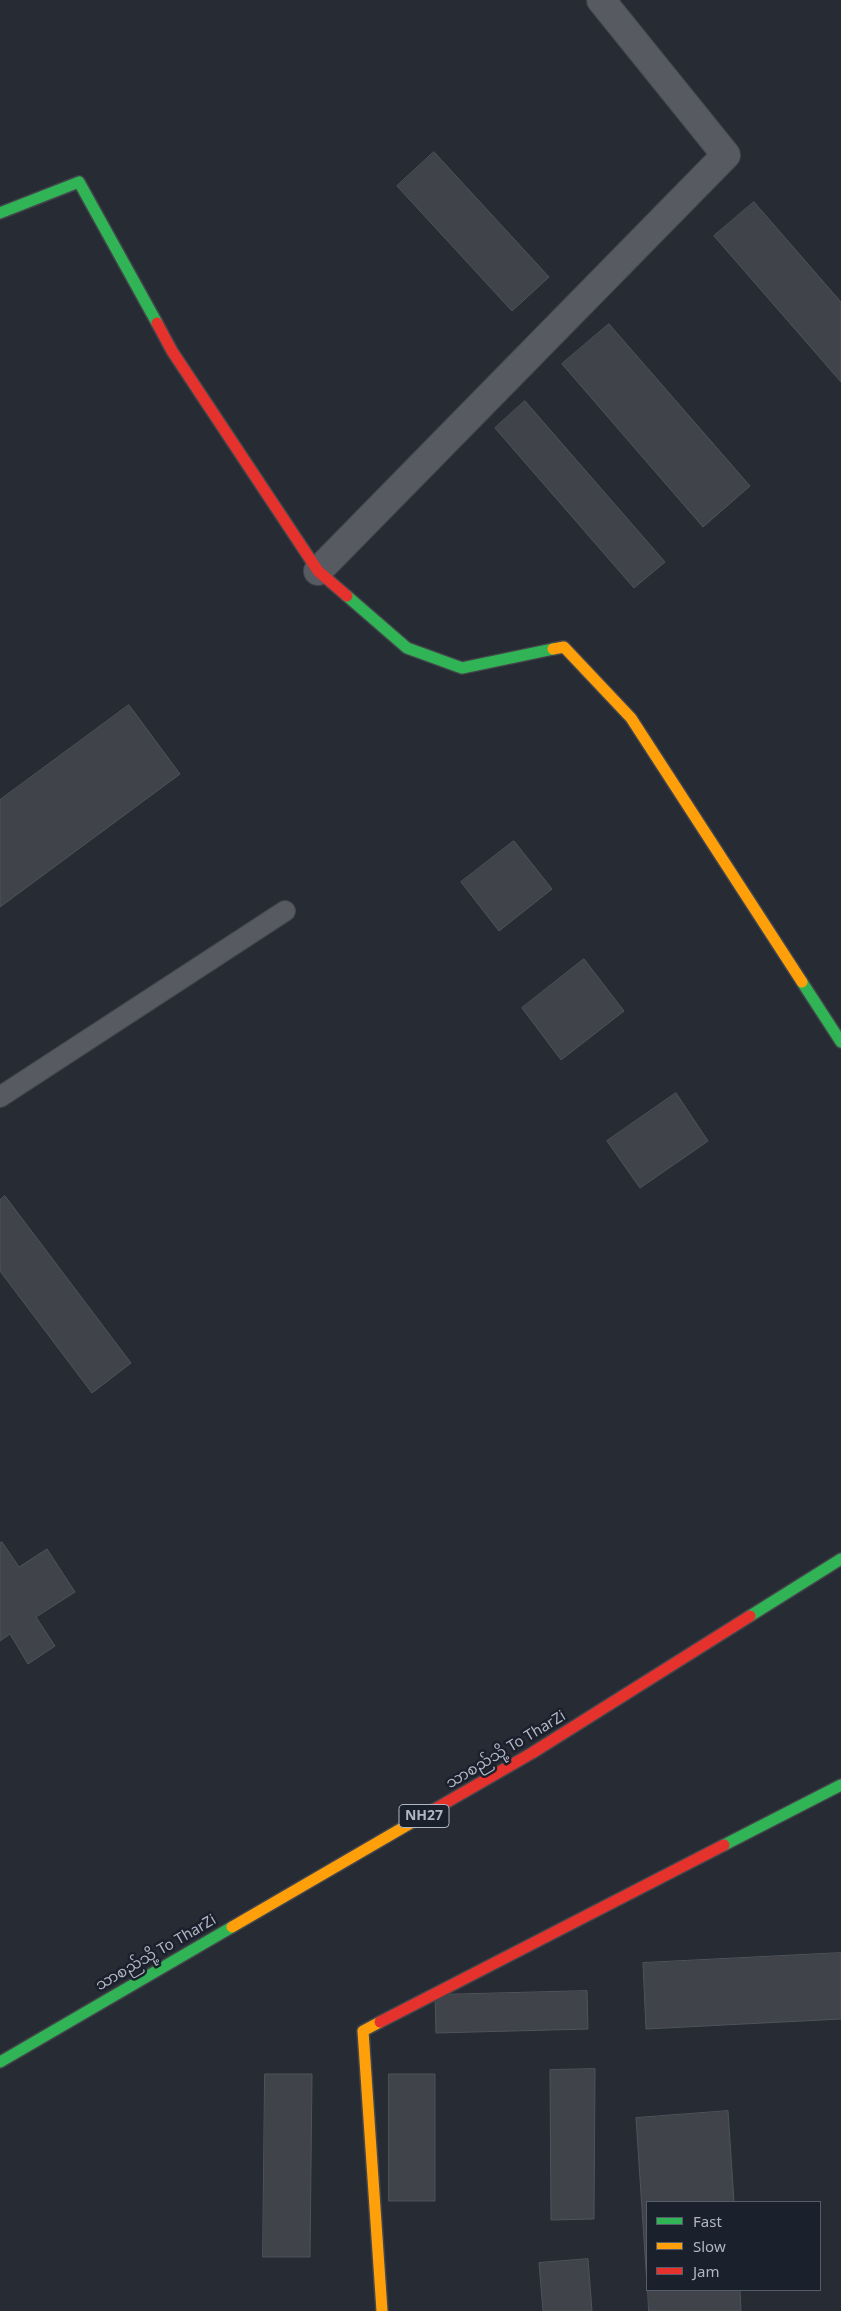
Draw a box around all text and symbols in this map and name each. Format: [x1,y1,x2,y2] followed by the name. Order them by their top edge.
[443,1707,569,1793] street label: သာစည်သို့ To TharZi
[399,1804,449,1828] road number: NH27
[93,1911,219,1995] street label: သာစည်သို့ To TharZi
[646,2201,821,2291] legend
[693,2211,722,2231] text: Fast
[693,2236,726,2256] text: Slow
[693,2261,720,2281] text: Jam

